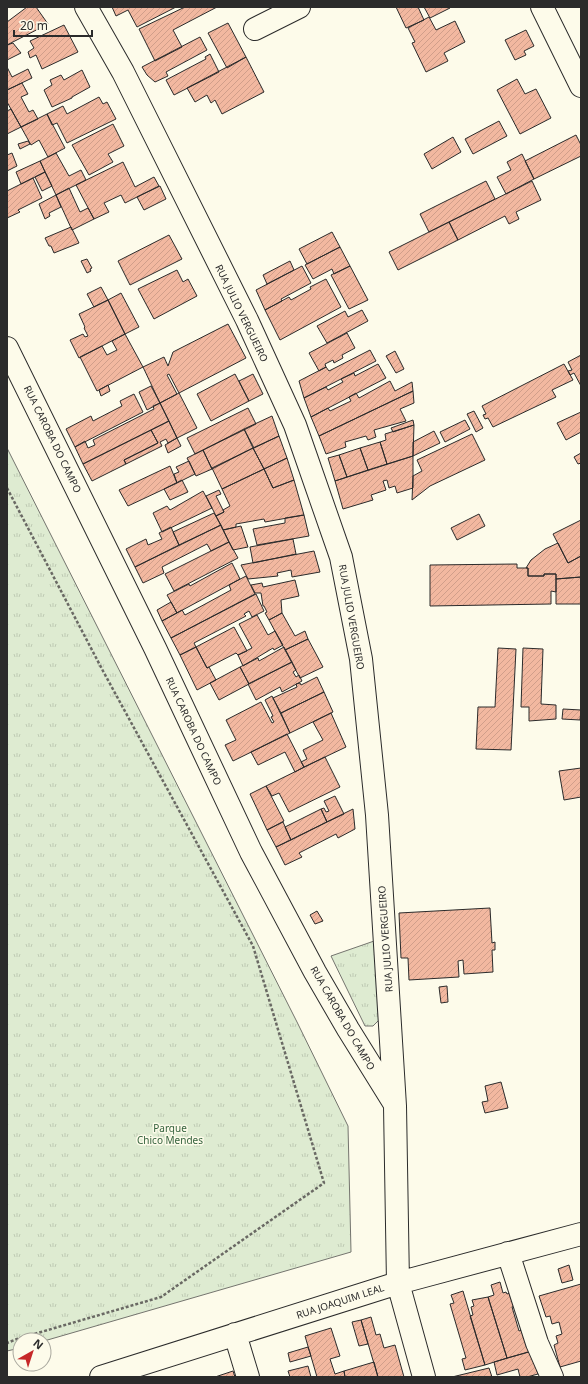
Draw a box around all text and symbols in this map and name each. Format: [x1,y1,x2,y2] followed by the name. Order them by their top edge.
[14,12,92,38] scale bar
[20,17,48,34] text: 20 m
[212,262,272,364] street label: RUA JULIO VERGUEIRO
[21,383,85,495] street label: RUA CAROBA DO CAMPO
[336,563,368,671] street label: RUA JULIO VERGUEIRO
[163,675,225,788] street label: RUA CAROBA DO CAMPO
[374,885,396,993] street label: RUA JULIO VERGUEIRO
[307,963,379,1073] street label: RUA CAROBA DO CAMPO
[137,1121,203,1147] park label: Parque Chico Mendes
[294,1280,386,1322] street label: RUA JOAQUIM LEAL
[12,1332,52,1372] north arrow
[30,1335,47,1352] text: N

